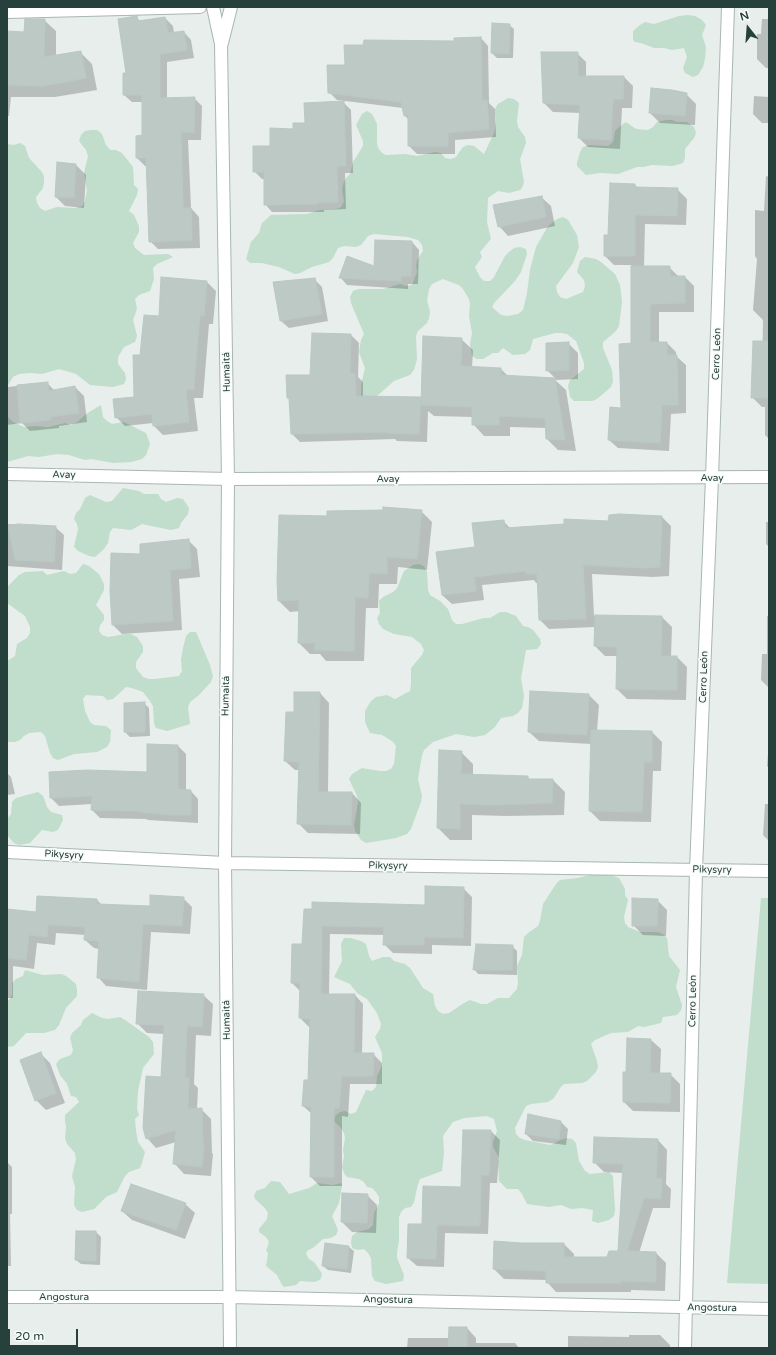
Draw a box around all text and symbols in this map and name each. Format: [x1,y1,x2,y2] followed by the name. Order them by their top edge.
[728,8,768,48] north arrow
[738,9,750,24] text: N
[710,328,724,380] street label: Cerro León
[221,352,233,392] street label: Humaitá
[52,469,76,481] street label: Avay
[700,472,724,484] street label: Avay
[376,473,400,485] street label: Avay
[697,651,711,703] street label: Cerro León
[220,676,232,716] street label: Humaitá
[44,848,84,862] street label: Pikysyry
[368,860,408,872] street label: Pikysyry
[692,864,732,876] street label: Pikysyry
[687,975,699,1027] street label: Cerro León
[221,1000,233,1040] street label: Humaitá
[39,1291,89,1303] street label: Angostura
[363,1294,413,1306] street label: Angostura
[687,1302,737,1314] street label: Angostura
[10,1321,80,1347] scale bar
[15,1329,44,1343] text: 20 m

